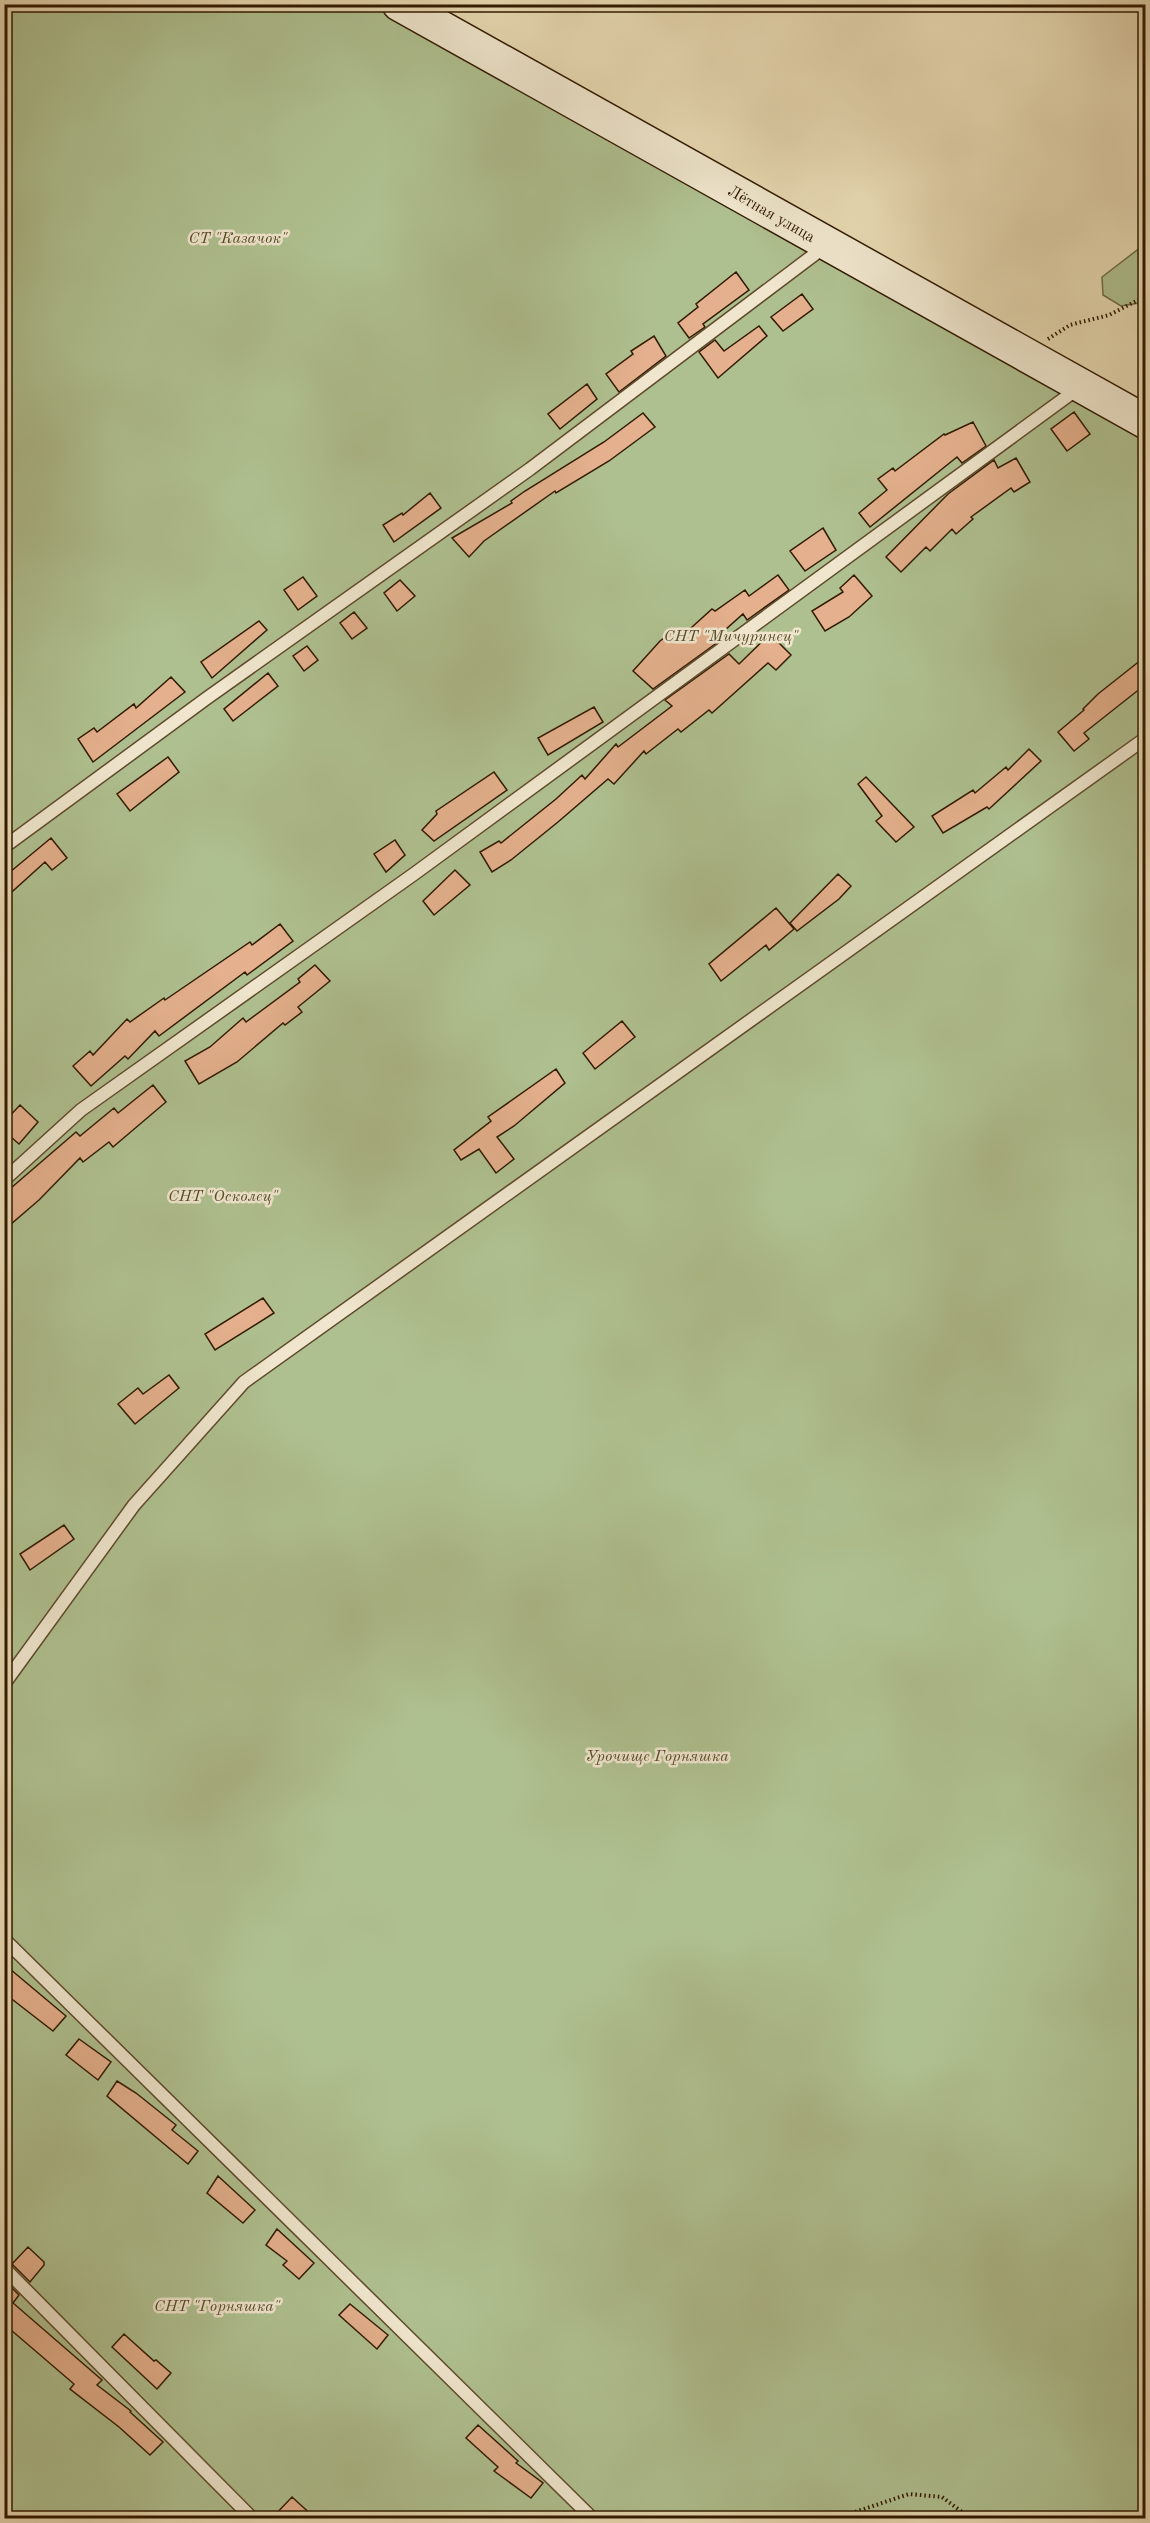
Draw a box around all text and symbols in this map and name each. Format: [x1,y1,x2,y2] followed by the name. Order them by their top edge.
[725,183,817,246] street label: Лётная улица
[189,231,288,247] park label: СТ "Казачок"
[664,629,799,645] park label: СНТ "Мичуринец"
[168,1189,279,1205] park label: СНТ "Осколец"
[585,1749,729,1765] park label: Урочище Горняшка
[154,2299,281,2315] park label: СНТ "Горняшка"

